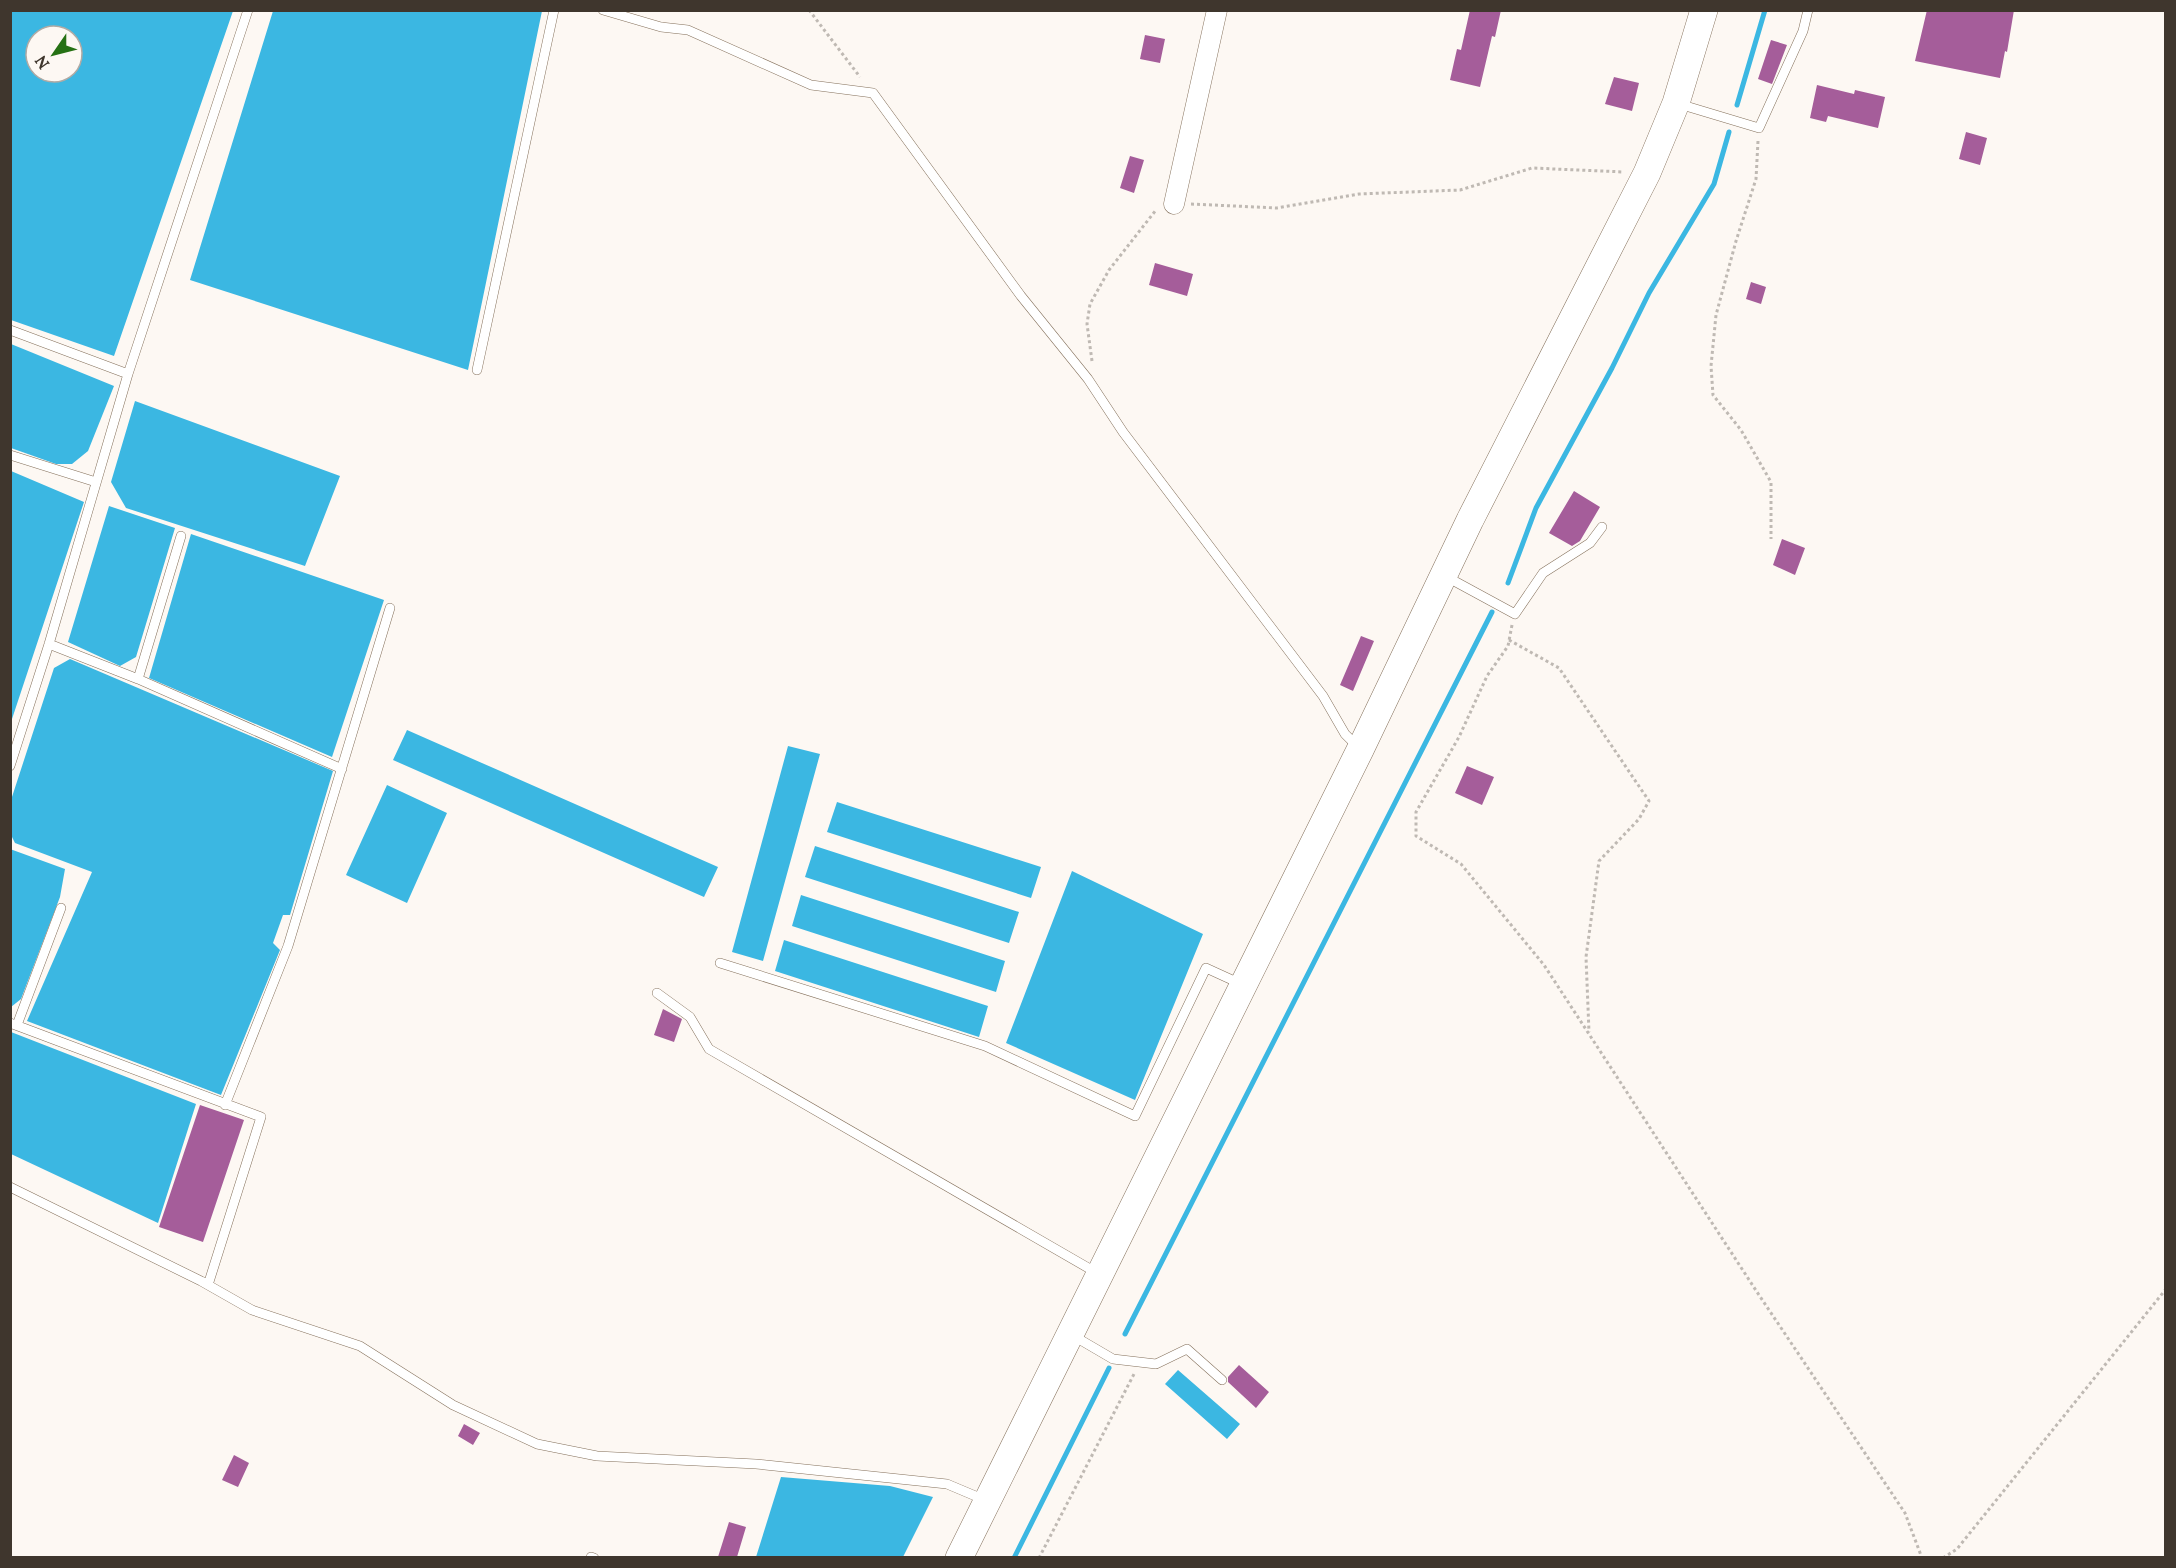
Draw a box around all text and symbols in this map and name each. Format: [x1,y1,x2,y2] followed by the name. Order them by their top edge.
[24,24,84,84] north arrow
[30,52,53,73] text: N

